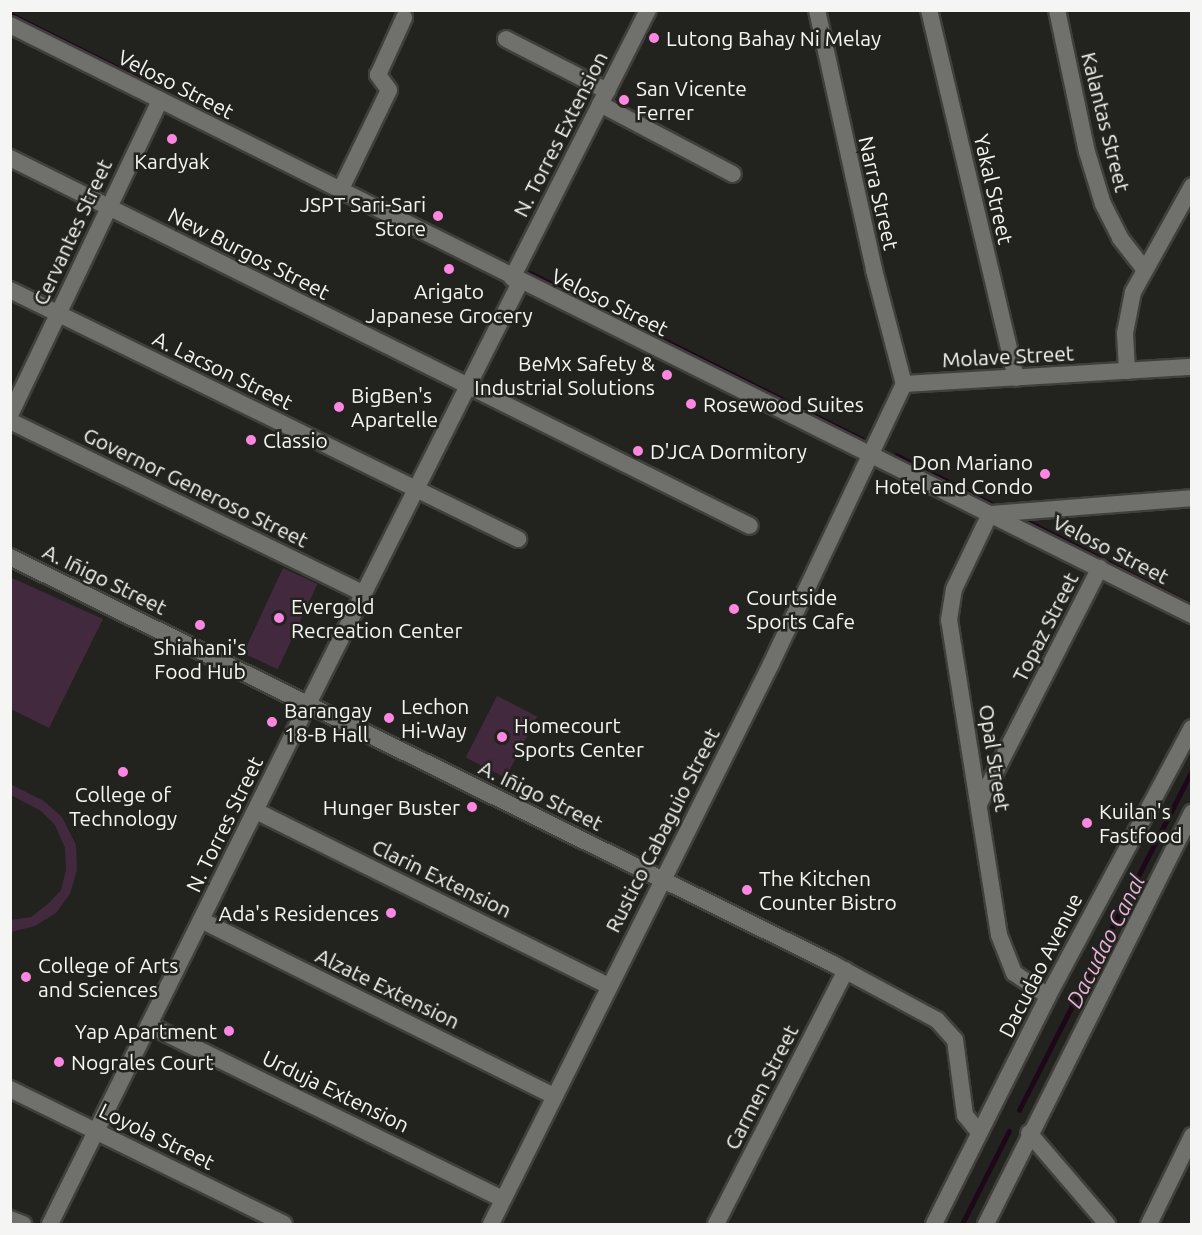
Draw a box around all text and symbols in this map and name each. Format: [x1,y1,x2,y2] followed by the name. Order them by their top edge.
[666,25,881,51] place label: Lutong Bahay Ni Melay
[647,31,661,45] marker: Lutong Bahay Ni Melay
[114,44,238,124] street label: Veloso Street
[507,47,613,221] street label: N. Torres Extension
[1076,49,1136,195] street label: Kalantas Street
[636,75,747,125] place label: San Vicente Ferrer
[617,93,631,107] marker: San Vicente Ferrer
[969,131,1019,247] street label: Yakal Street
[165,132,179,146] marker: Kardyak
[854,134,904,252] street label: Narra Street
[134,148,210,174] place label: Kardyak
[27,155,117,309] street label: Cervantes Street
[300,191,426,241] place label: JSPT Sari-Sari Store
[164,201,334,305] street label: New Burgos Street
[431,209,445,223] marker: JSPT Sari-Sari Store
[442,262,456,276] marker: Arigato Japanese Grocery
[547,263,673,341] street label: Veloso Street
[365,278,533,328] place label: Arigato Japanese Grocery
[149,325,297,415] street label: A. Lacson Street
[941,340,1075,372] street label: Molave Street
[474,350,655,400] place label: BeMx Safety & Industrial Solutions
[660,368,674,382] marker: BeMx Safety & Industrial Solutions
[351,382,438,432] place label: BigBen's Apartelle
[703,391,864,417] place label: Rosewood Suites
[684,397,698,411] marker: Rosewood Suites
[332,400,346,414] marker: BigBen's Apartelle
[79,422,313,552] street label: Governor Generoso Street
[263,427,328,453] place label: Classio
[244,433,258,447] marker: Classio
[650,438,807,464] place label: D'JCA Dormitory
[631,444,645,458] marker: D'JCA Dormitory
[874,449,1033,499] place label: Don Mariano Hotel and Condo
[1038,467,1052,481] marker: Don Mariano Hotel and Condo
[1049,509,1173,589] street label: Veloso Street
[39,538,171,620] street label: A. Iñigo Street
[1007,568,1083,686] street label: Topaz Street
[746,584,855,634] place label: Courtside Sports Cafe
[291,593,462,643] place label: Evergold Recreation Center
[727,602,741,616] marker: Courtside Sports Cafe
[272,611,286,625] marker: Evergold Recreation Center
[193,618,207,632] marker: Shiahani's Food Hub
[154,634,246,684] place label: Shiahani's Food Hub
[401,693,469,743] place label: Lechon Hi-Way
[284,697,372,747] place label: Barangay 18-B Hall
[974,703,1016,813] street label: Opal Street
[382,711,396,725] marker: Lechon Hi-Way
[514,712,644,762] place label: Homecourt Sports Center
[265,715,279,729] marker: Barangay 18-B Hall
[599,724,725,936] street label: Rustico Cabaguio Street
[495,730,509,744] marker: Homecourt Sports Center
[180,752,268,896] street label: N. Torres Street
[475,754,607,836] street label: A. Iñigo Street
[116,765,130,779] marker: College of Technology
[69,781,177,831] place label: College of Technology
[323,794,460,820] place label: Hunger Buster
[1099,798,1182,848] place label: Kuilan's Fastfood
[465,800,479,814] marker: Hunger Buster
[1080,816,1094,830] marker: Kuilan's Fastfood
[368,833,516,923] street label: Clarin Extension
[759,865,897,915] place label: The Kitchen Counter Bistro
[1060,870,1150,1012] water label: Dacudao Canal
[740,883,754,897] marker: The Kitchen Counter Bistro
[993,889,1087,1041] street label: Dacudao Avenue
[219,900,379,926] place label: Ada's Residences
[384,906,398,920] marker: Ada's Residences
[312,942,464,1034] street label: Alzate Extension
[38,952,178,1002] place label: College of Arts and Sciences
[19,970,33,984] marker: College of Arts and Sciences
[75,1018,217,1044] place label: Yap Apartment
[719,1020,803,1154] street label: Carmen Street
[222,1024,236,1038] marker: Yap Apartment
[259,1045,413,1137] street label: Urduja Extension
[71,1049,213,1075] place label: Nograles Court
[52,1055,66,1069] marker: Nograles Court
[95,1097,219,1175] street label: Loyola Street

